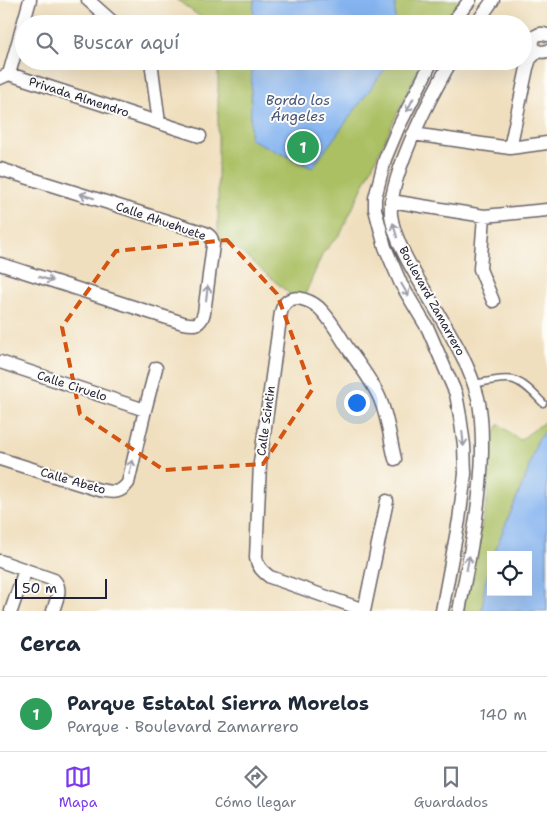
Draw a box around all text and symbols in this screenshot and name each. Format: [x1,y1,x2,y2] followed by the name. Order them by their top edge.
[15,15,532,70] search box
[33,29,61,57] icon: search
[73,30,179,55] text: Buscar aquí
[27,73,131,121] street label: Privada Almendro
[266,91,330,125] water label: Bordo los Ángeles
[405,97,414,112] one-way arrow
[287,128,319,166] pin: 1
[79,191,95,201] one-way arrow
[114,198,208,244] street label: Calle Ahuehuete
[390,222,400,238] one-way arrow
[395,243,469,359] street label: Boulevard Zamarrero
[38,274,54,284] one-way arrow
[400,282,410,296] one-way arrow
[202,285,212,301] one-way arrow
[35,367,109,405] street label: Calle Ciruelo
[253,385,279,457] street label: Calle Scintin
[344,390,370,416] your location
[458,431,468,447] one-way arrow
[127,460,136,476] one-way arrow
[39,464,107,498] street label: Calle Abeto
[487,551,532,596] map controls
[487,551,532,596] button: locate
[464,556,473,572] one-way arrow
[15,576,108,599] scale bar
[22,579,57,597] text: 50 m
[20,630,81,658] text: Cerca
[67,691,369,716] text: Parque Estatal Sierra Morelos
[32,704,40,725] text: 1
[480,704,527,725] text: 140 m
[67,716,299,737] text: Parque · Boulevard Zamarrero
[59,763,97,811] tab: Mapa
[215,763,296,811] tab: Cómo llegar
[414,763,488,811] tab: Guardados

